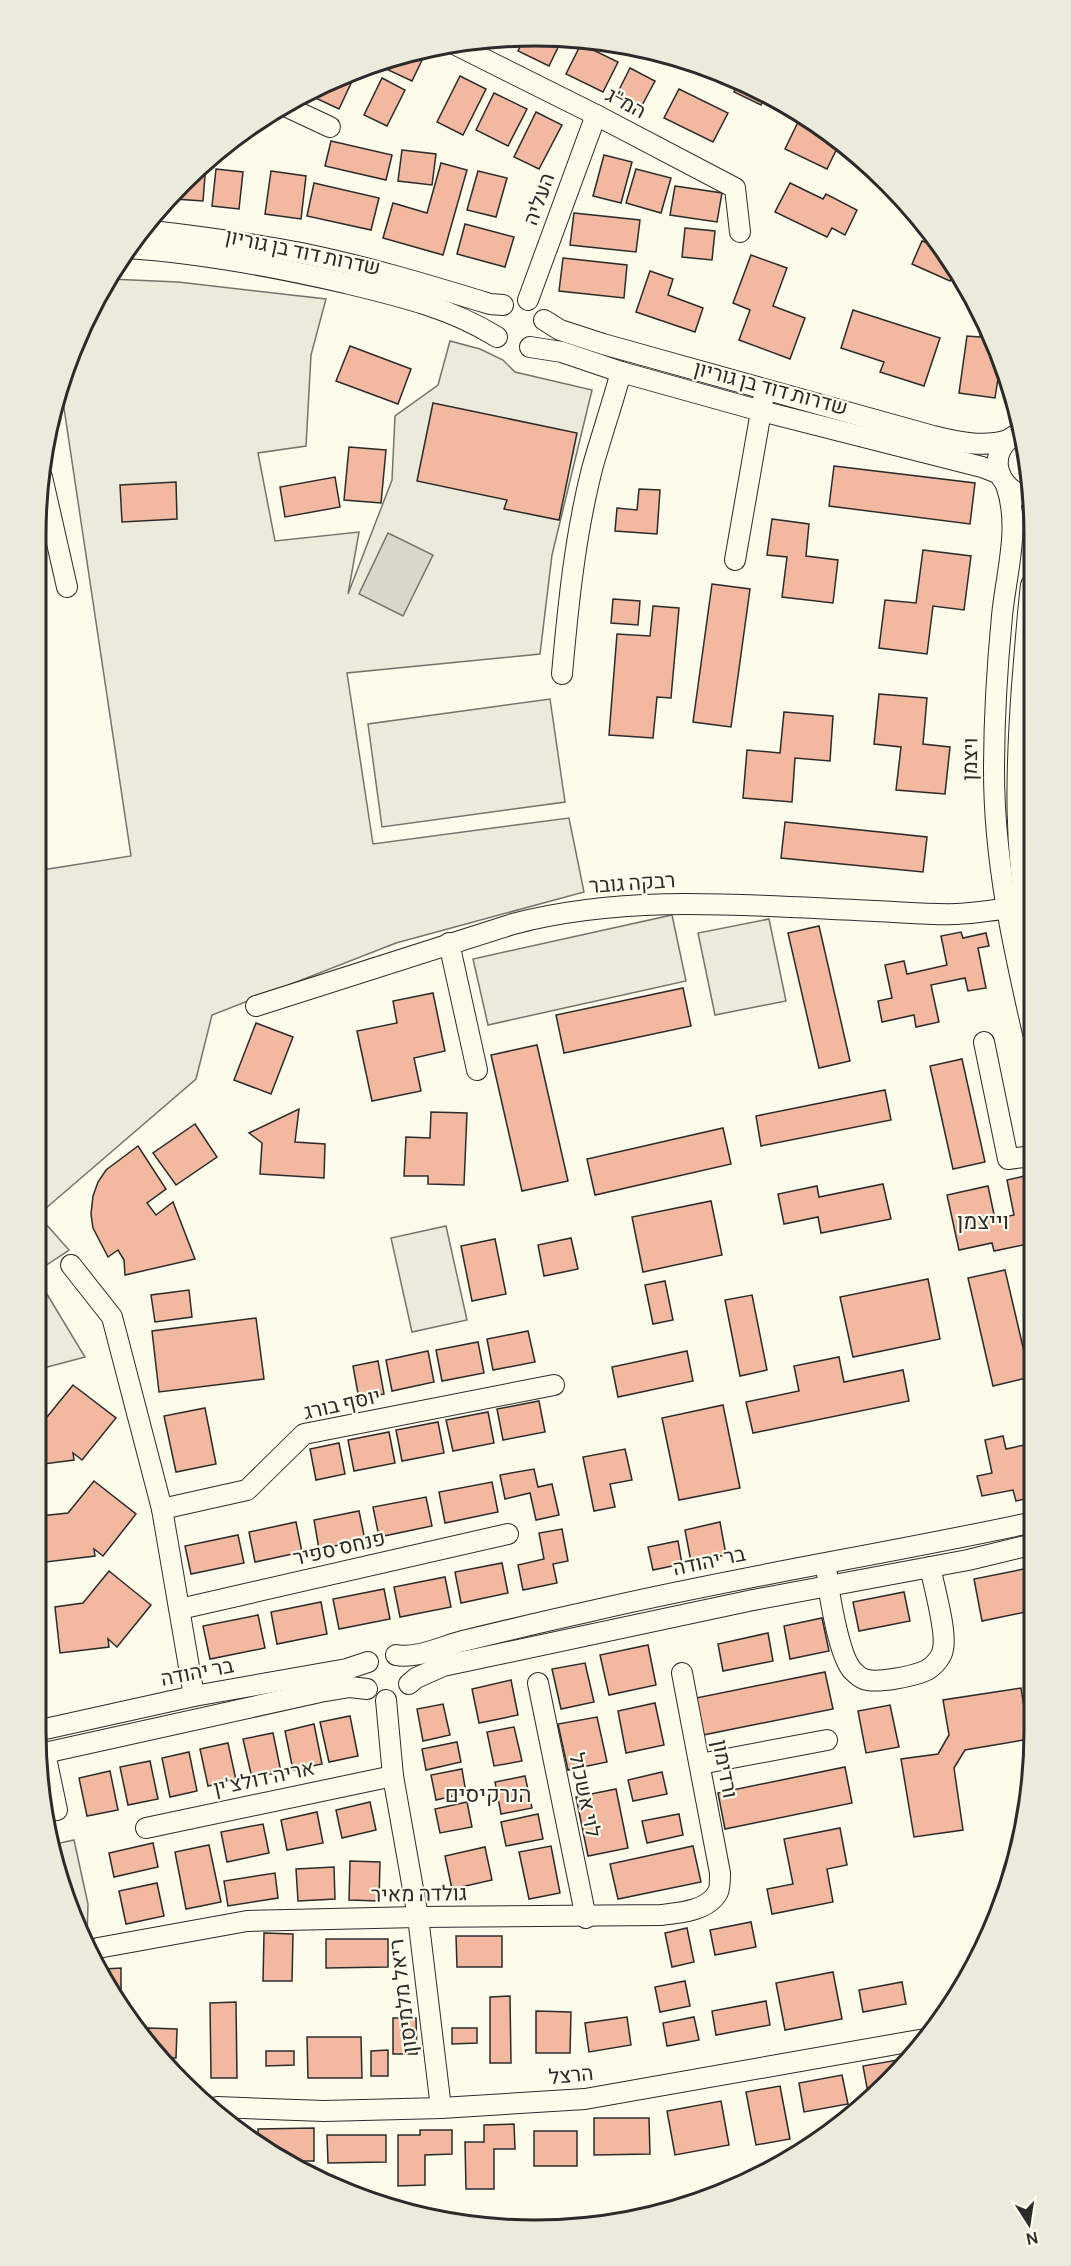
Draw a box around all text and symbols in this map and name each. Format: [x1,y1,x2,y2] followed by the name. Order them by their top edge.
[601,80,652,124] street label: המ"ג
[516,169,560,229] street label: העליה
[223,221,383,281] street label: שדרות דוד בן גוריון
[691,353,851,421] street label: שדרות דוד בן גוריון
[955,737,983,781] street label: ויצמן
[588,865,676,899] street label: רבקה גובר
[957,1206,1009,1236] district label: וייצמן
[300,1381,383,1425] street label: יוסף בורג
[290,1523,388,1571] street label: פנחס ספיר
[670,1539,748,1581] street label: בר יהודה
[158,1650,236,1692] street label: בר יהודה
[707,1737,745,1801] street label: ורדימון
[563,1750,609,1840] street label: לוי אשכול
[211,1753,317,1801] street label: אריה דולצ'ין
[445,1779,531,1809] district label: הנרקיסים
[371,1878,467,1908] street label: גולדה מאיר
[381,1938,423,2055] street label: ריאל מלמיסון
[547,2058,595,2090] street label: הרצל
[999,2194,1059,2254] north arrow
[1024,2227,1040,2251] text: N

